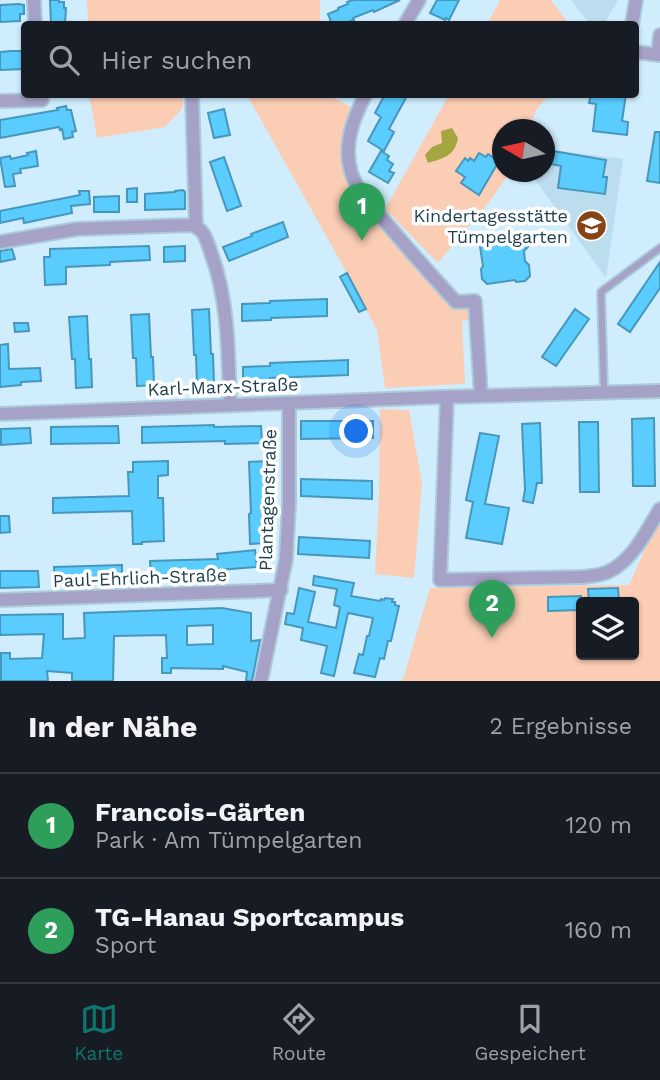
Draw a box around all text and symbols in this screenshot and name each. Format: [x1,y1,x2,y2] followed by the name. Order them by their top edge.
[21,21,639,98] search box
[45,41,83,79] icon: search
[101,45,252,75] text: Hier suchen
[492,119,555,182] north arrow
[339,183,385,241] pin: 1
[413,205,568,247] place label: Kindertagesstätte Tümpelgarten
[574,209,608,243] school or university icon: Kindertagesstätte Tümpelgarten
[147,373,299,400] street label: Karl-Marx-Straße
[339,414,373,448] your location
[255,428,280,571] street label: Plantagenstraße
[53,564,227,591] street label: Paul-Ehrlich-Straße
[469,580,515,638] pin: 2
[576,597,639,660] map controls
[576,597,639,660] button: layers
[28,709,197,744] text: In der Nähe
[489,713,632,740] text: 2 Ergebnisse
[95,797,305,827] text: Francois-Gärten
[46,812,56,839] text: 1
[566,812,632,839] text: 120 m
[95,827,363,854] text: Park · Am Tümpelgarten
[95,902,404,932] text: TG-Hanau Sportcampus
[44,917,58,944] text: 2
[565,917,632,944] text: 160 m
[95,932,156,959] text: Sport
[74,1000,123,1065] tab: Karte
[272,1000,326,1065] tab: Route
[475,1000,586,1065] tab: Gespeichert

